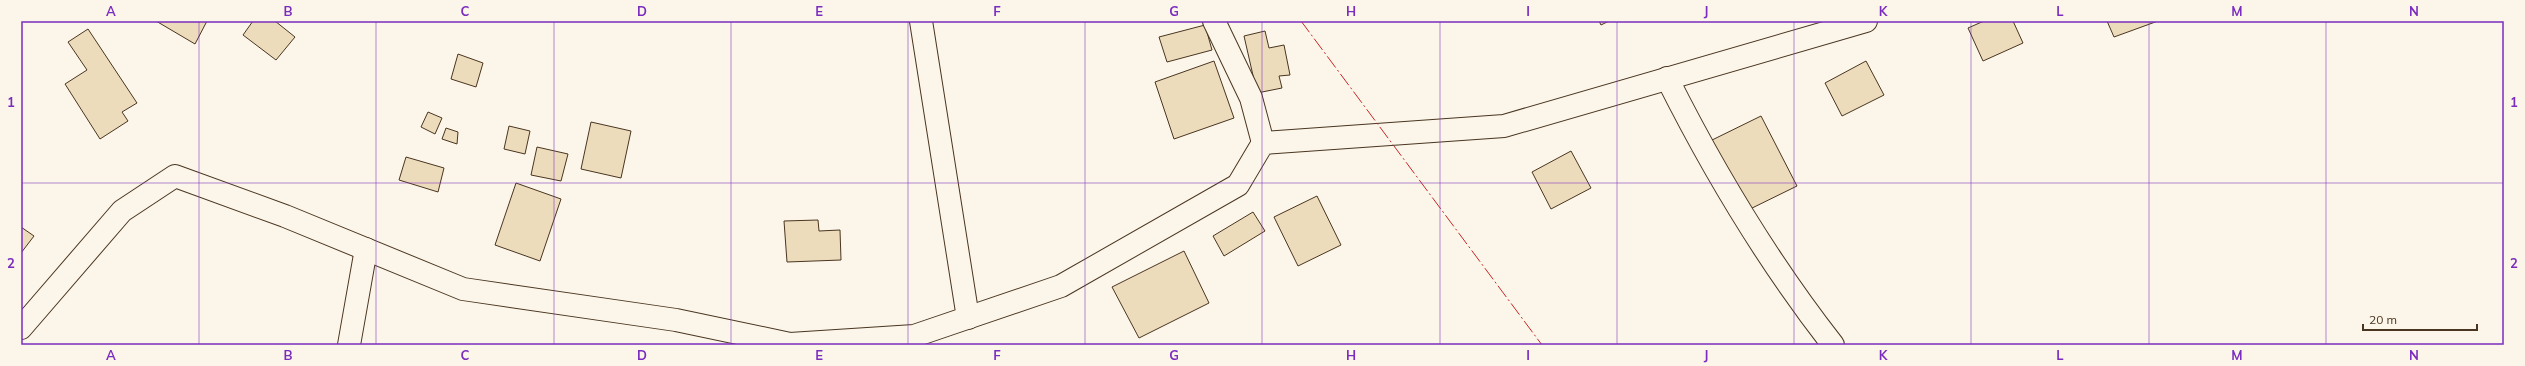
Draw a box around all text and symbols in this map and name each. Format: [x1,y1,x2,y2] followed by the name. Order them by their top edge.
[106,3,116,19] text: A
[284,3,293,19] text: B
[461,3,470,19] text: C
[637,3,647,19] text: D
[815,3,823,19] text: E
[993,3,1001,19] text: F
[1169,3,1179,19] text: G
[1346,3,1356,19] text: H
[1526,3,1530,19] text: I
[1704,3,1708,19] text: J
[1879,3,1889,19] text: K
[2056,3,2064,19] text: L
[2231,3,2243,19] text: M
[2409,3,2419,19] text: N
[7,94,15,110] text: 1
[2510,94,2518,110] text: 1
[7,255,15,271] text: 2
[2510,255,2518,271] text: 2
[2363,306,2477,332] scale bar
[2369,312,2397,327] text: 20 m
[106,347,116,363] text: A
[284,347,293,363] text: B
[461,347,470,363] text: C
[637,347,647,363] text: D
[815,347,823,363] text: E
[993,347,1001,363] text: F
[1169,347,1179,363] text: G
[1346,347,1356,363] text: H
[1526,347,1530,363] text: I
[1704,347,1708,363] text: J
[1879,347,1889,363] text: K
[2056,347,2064,363] text: L
[2231,347,2243,363] text: M
[2409,347,2419,363] text: N

